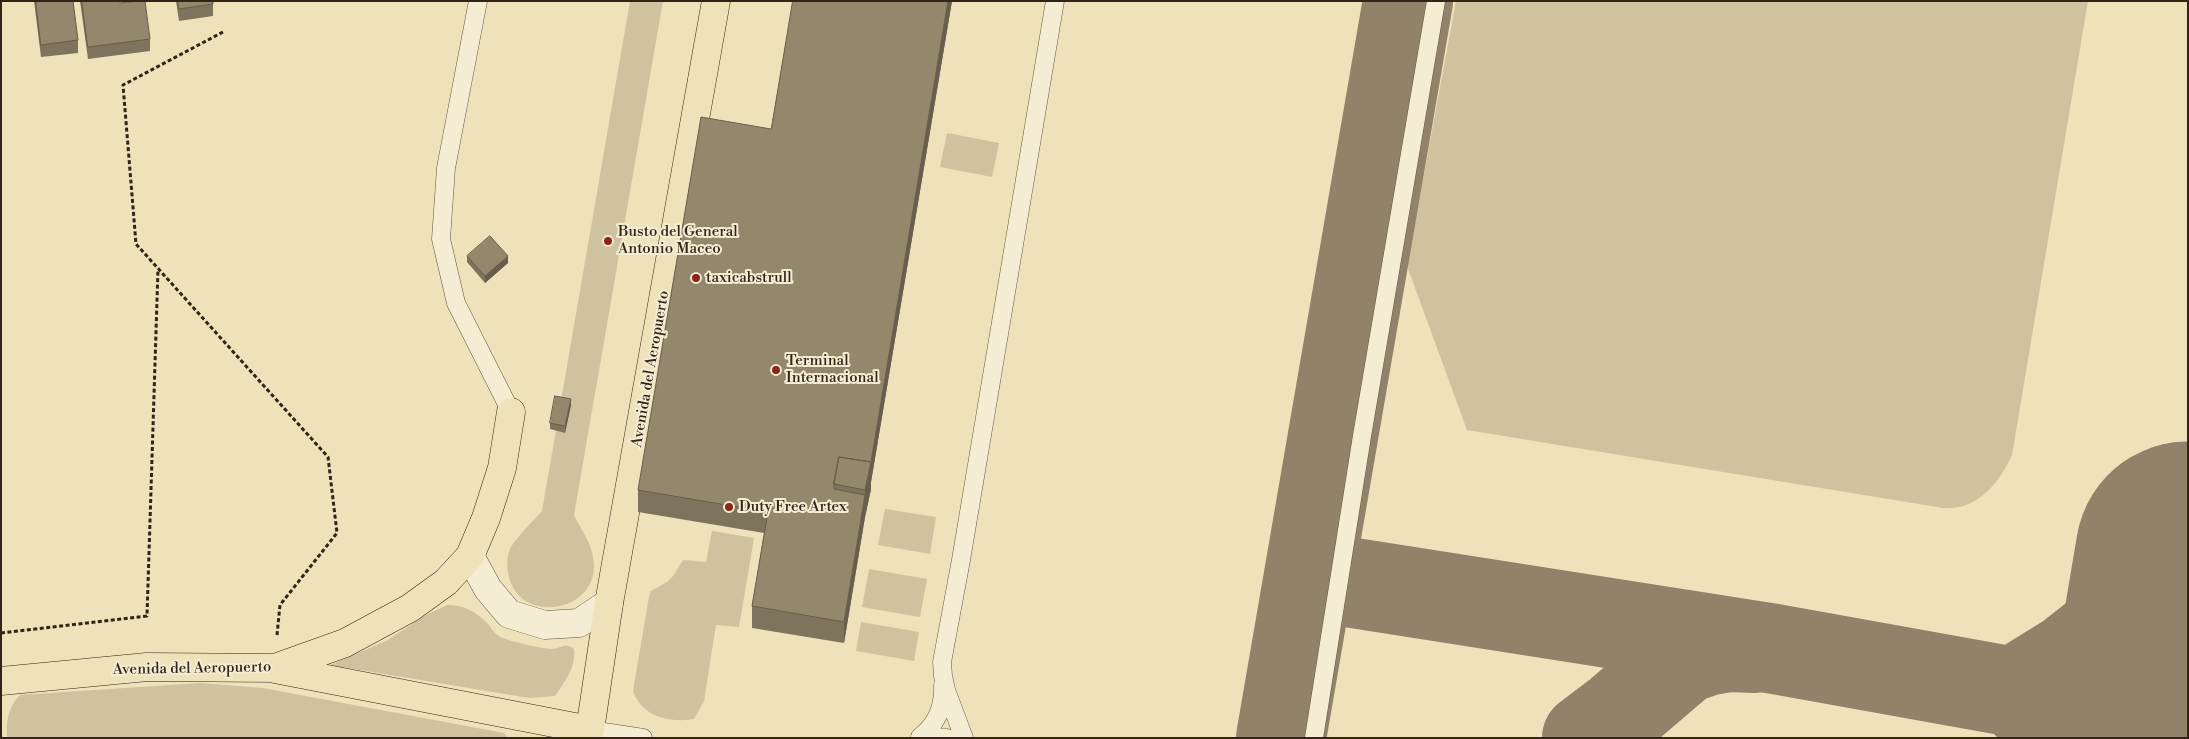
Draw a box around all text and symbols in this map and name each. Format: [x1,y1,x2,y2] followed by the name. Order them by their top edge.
[618,223,738,258] place label: Busto del General Antonio Maceo
[602,235,614,247] marker: Busto del General Antonio Maceo
[706,269,792,287] place label: taxicabstrull
[690,272,702,284] marker: taxicabstrull
[628,289,674,449] street label: Avenida del Aeropuerto
[786,352,879,387] place label: Terminal Internacional
[770,364,782,376] marker: Terminal Internacional
[739,498,847,516] place label: Duty Free Artex
[723,501,735,513] marker: Duty Free Artex
[113,659,271,679] street label: Avenida del Aeropuerto

